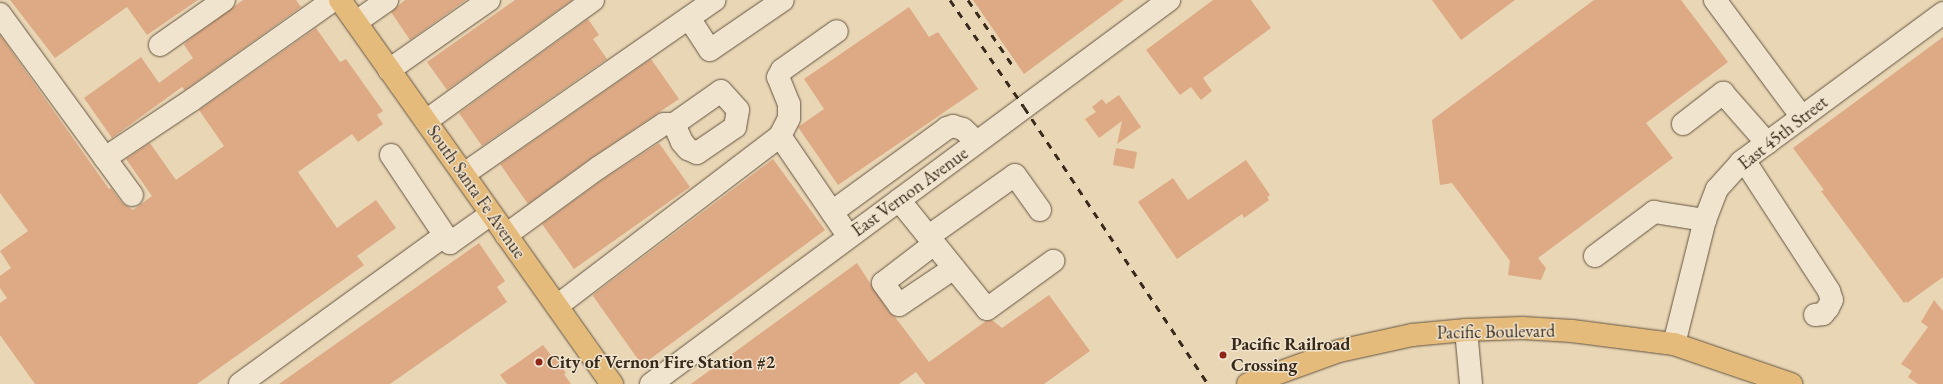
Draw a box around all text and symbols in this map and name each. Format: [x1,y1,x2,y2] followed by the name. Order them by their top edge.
[1734,91,1832,175] street label: East 45th Street
[422,121,530,263] street label: South Santa Fe Avenue
[848,143,972,241] street label: East Vernon Avenue
[1437,320,1555,344] street label: Pacific Boulevard
[1231,334,1350,376] place label: Pacific Railroad Crossing
[1218,350,1228,360] marker: Pacific Railroad Crossing
[547,351,775,373] place label: City of Vernon Fire Station #2
[534,357,544,367] marker: City of Vernon Fire Station #2

